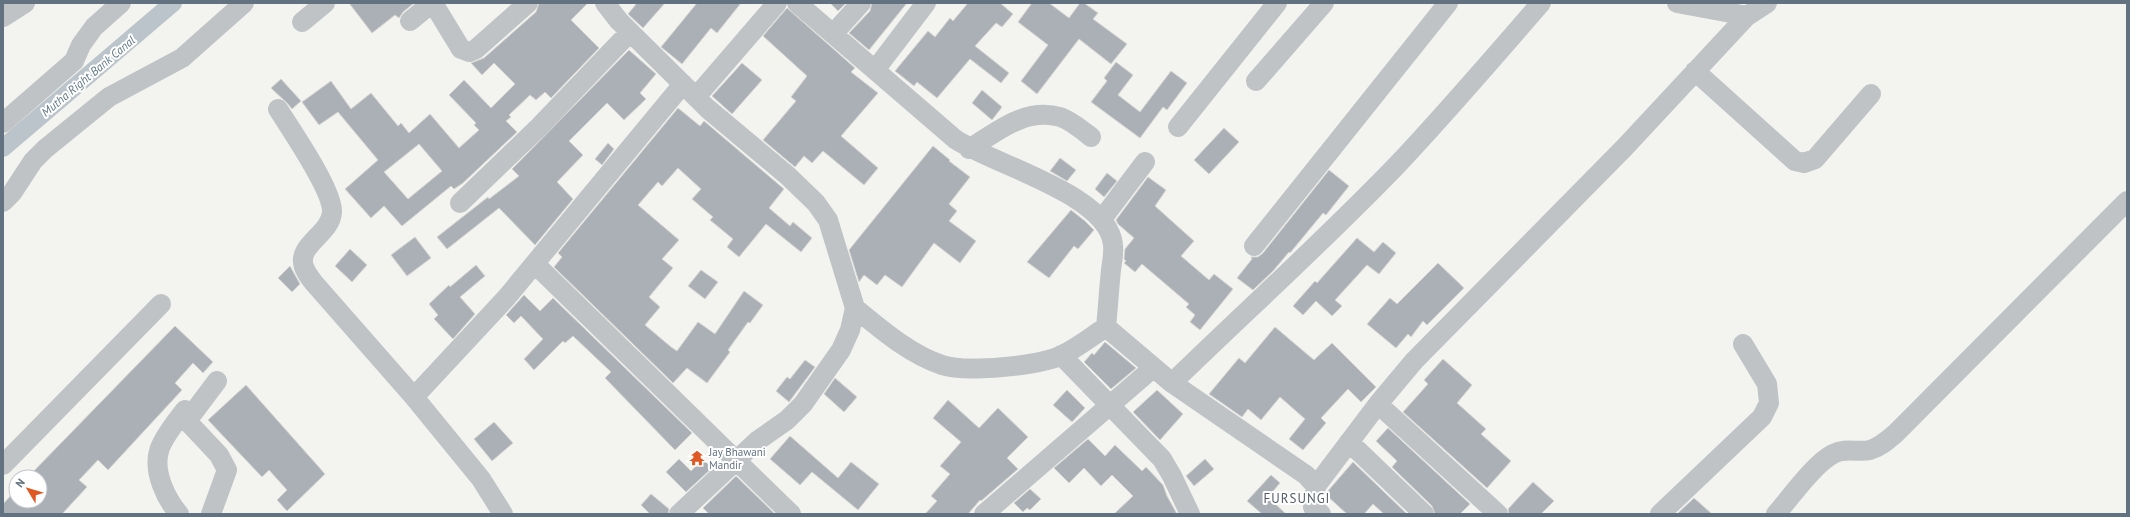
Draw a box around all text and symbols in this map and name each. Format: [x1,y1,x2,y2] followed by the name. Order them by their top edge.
[38,32,138,120] water label: Mutha Right Bank Canal
[708,445,766,472] place label: Jay Bhawani Mandir
[688,449,706,467] temple icon: Jay Bhawani Mandir
[8,469,48,509] north arrow
[12,476,28,490] text: N
[1264,490,1330,507] district label: FURSUNGI

